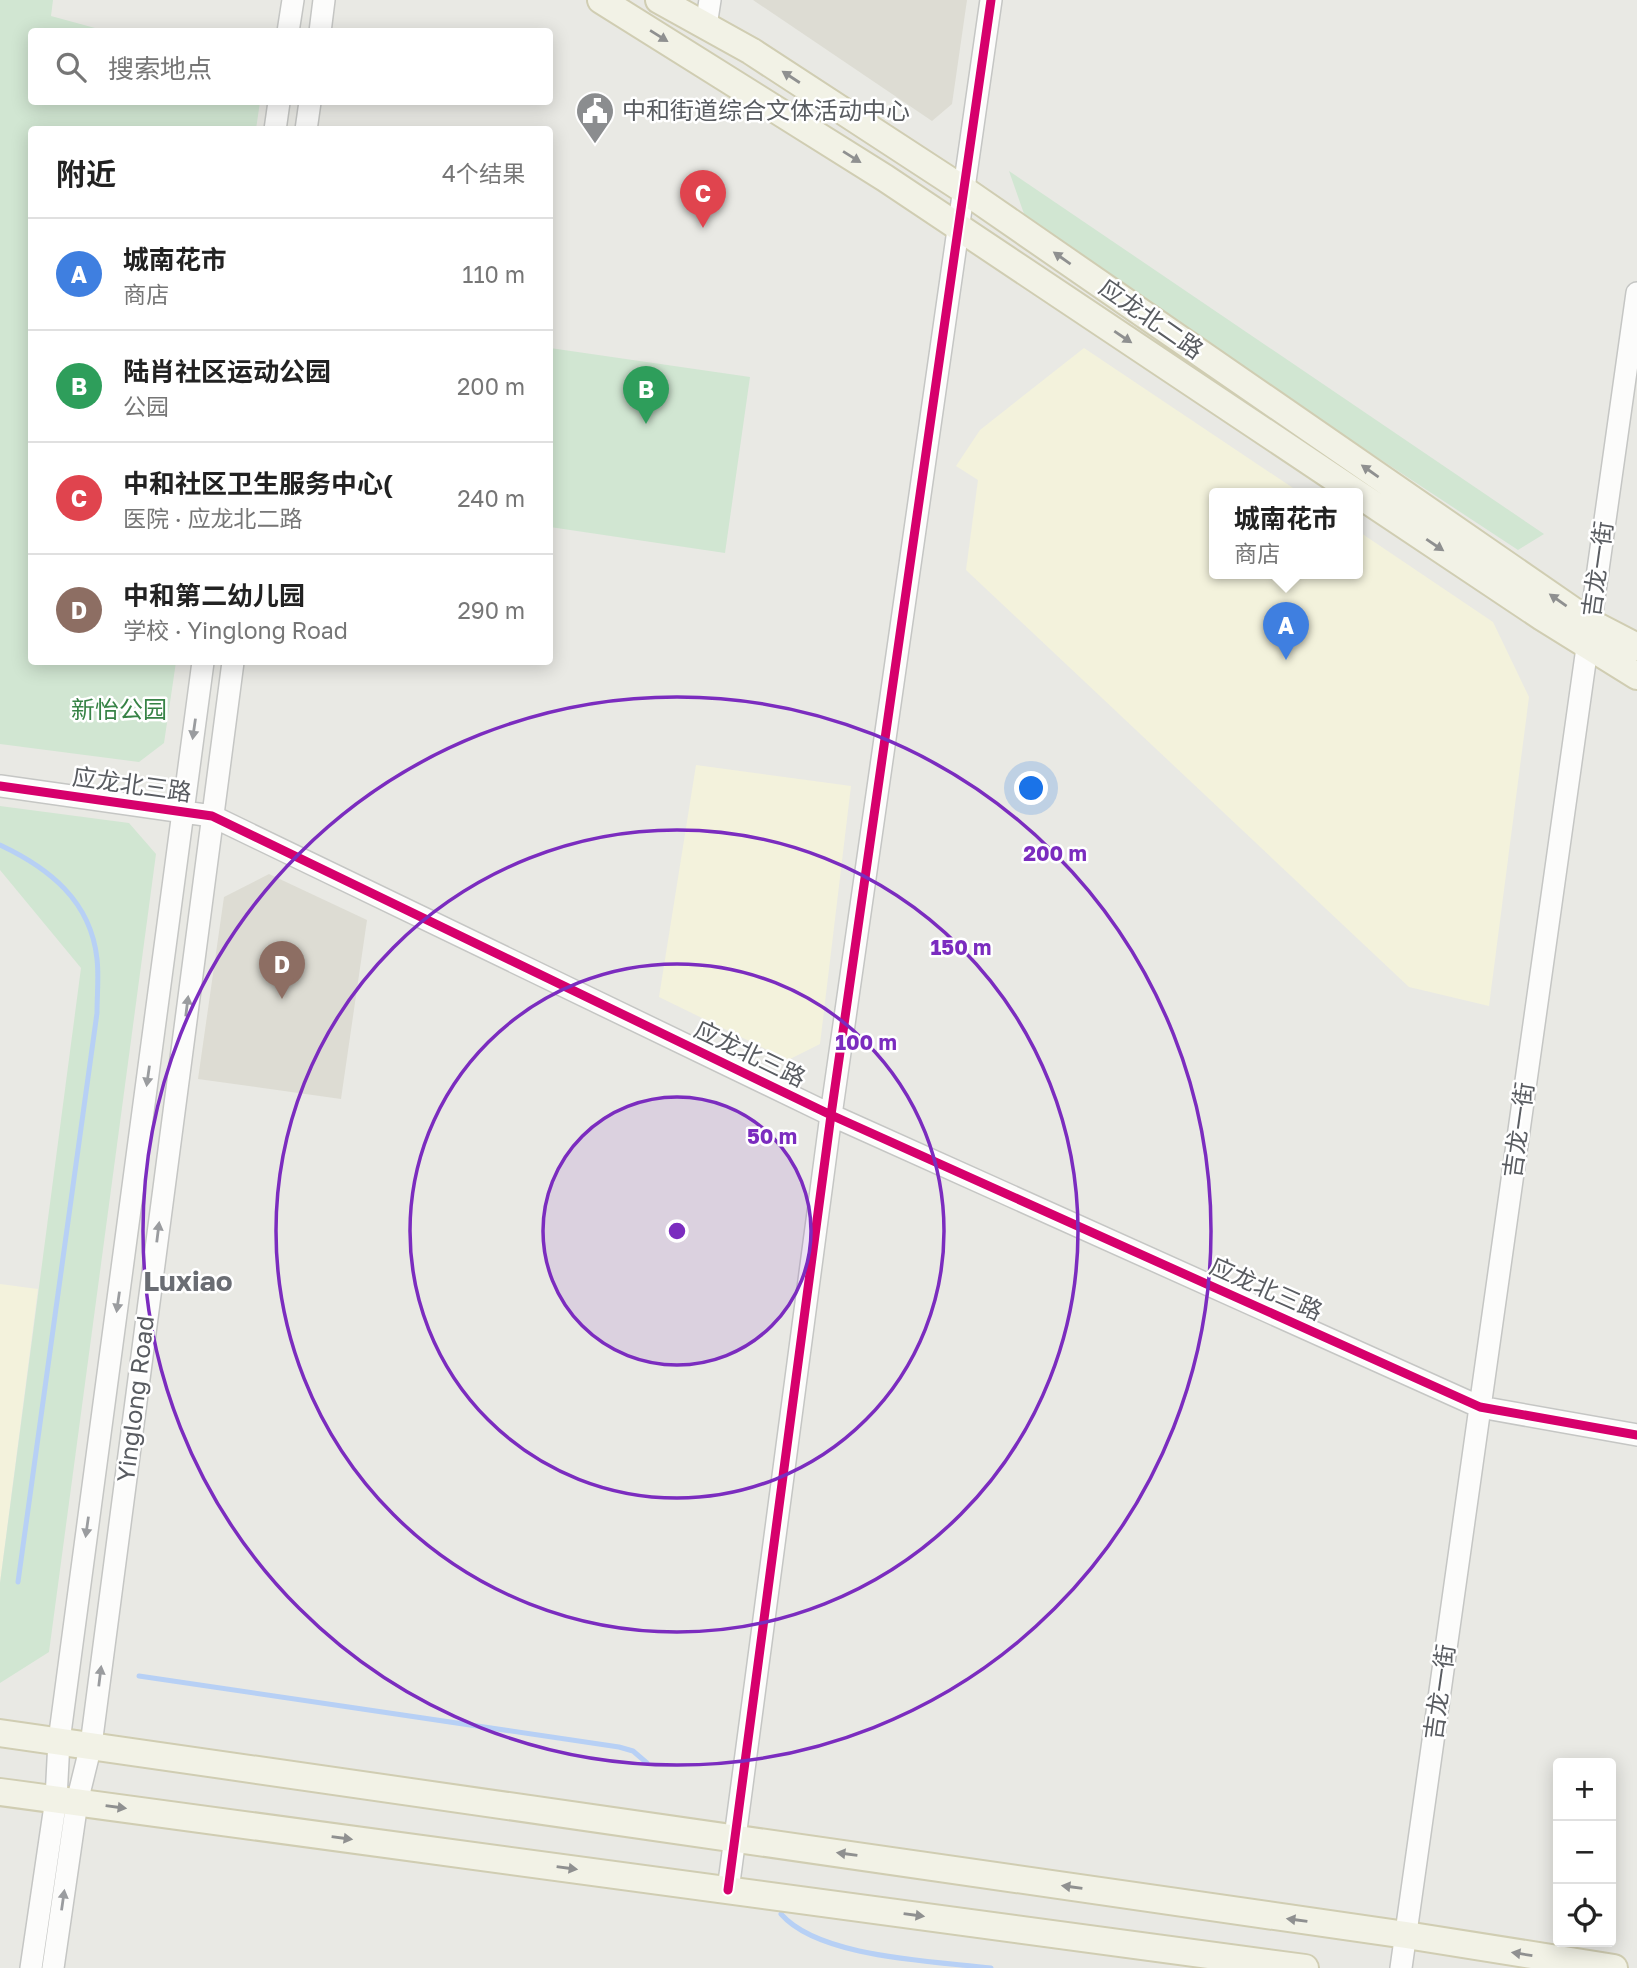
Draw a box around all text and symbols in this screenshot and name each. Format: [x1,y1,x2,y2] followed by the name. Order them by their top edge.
[28,28,553,105] search box
[649,30,669,43] one-way arrow
[52,48,90,86] icon: search
[108,53,212,84] text: 搜索地点
[781,71,801,84] one-way arrow
[574,90,616,145] public building icon: 中和街道综合文体活动中心
[622,95,910,124] place label: 中和街道综合文体活动中心
[842,151,861,164] one-way arrow
[56,156,116,192] text: 附近
[442,159,525,187] text: 4个结果
[680,170,726,228] pin: C
[123,244,227,275] text: 城南花市
[1053,251,1071,265] one-way arrow
[71,260,87,288] text: A
[462,260,525,288] text: 110 m
[1094,271,1209,364] street label: 应龙北二路
[123,280,169,308] text: 商店
[1114,330,1132,344] one-way arrow
[123,356,331,387] text: 陆肖社区运动公园
[623,366,669,424] pin: B
[71,372,87,400] text: B
[457,372,525,400] text: 200 m
[123,392,169,420] text: 公园
[1360,464,1380,477] one-way arrow
[123,468,393,499] text: 中和社区卫生服务中心(
[71,484,87,512] text: C
[457,484,525,512] text: 240 m
[1209,488,1363,579] popup
[1234,503,1338,534] text: 城南花市
[123,504,302,532] text: 医院 · 应龙北二路
[1575,519,1618,618] street label: 吉龙一街
[1234,539,1280,567] text: 商店
[1425,539,1445,552] one-way arrow
[123,580,305,611] text: 中和第二幼儿园
[1549,593,1567,607] one-way arrow
[71,596,87,624] text: D
[457,596,525,624] text: 290 m
[1263,602,1309,660] pin: A
[123,616,348,644] text: 学校 · Yinglong Road
[71,694,167,723] park label: 新怡公园
[189,718,200,740] one-way arrow
[71,761,194,806] street label: 应龙北三路
[1014,771,1048,805] your location
[1023,840,1087,866] text: 200 m
[931,934,991,960] text: 150 m
[259,941,305,999] pin: D
[182,995,193,1017] one-way arrow
[690,1013,811,1092] street label: 应龙北三路
[835,1029,897,1055] text: 100 m
[142,1065,153,1087] one-way arrow
[1496,1080,1539,1179] street label: 吉龙一街
[747,1123,797,1149] text: 50 m
[665,1219,689,1243] centre of rings
[152,1221,163,1243] one-way arrow
[1206,1250,1327,1325] street label: 应龙北三路
[143,1264,233,1297] district label: Luxiao
[112,1291,123,1313] one-way arrow
[110,1314,159,1484] street label: Yinglong Road
[82,1516,93,1538] one-way arrow
[1417,1642,1460,1741] street label: 吉龙一街
[94,1665,105,1687] one-way arrow
[1553,1758,1616,1947] map controls
[1553,1758,1616,1821] button: +
[105,1802,127,1813] one-way arrow
[1553,1821,1616,1884] button: −
[331,1832,353,1843] one-way arrow
[836,1849,858,1860] one-way arrow
[556,1863,578,1874] one-way arrow
[1061,1881,1083,1892] one-way arrow
[1553,1884,1616,1947] button: locate
[58,1889,69,1911] one-way arrow
[903,1910,925,1921] one-way arrow
[1286,1914,1308,1925] one-way arrow
[1511,1948,1533,1959] one-way arrow

